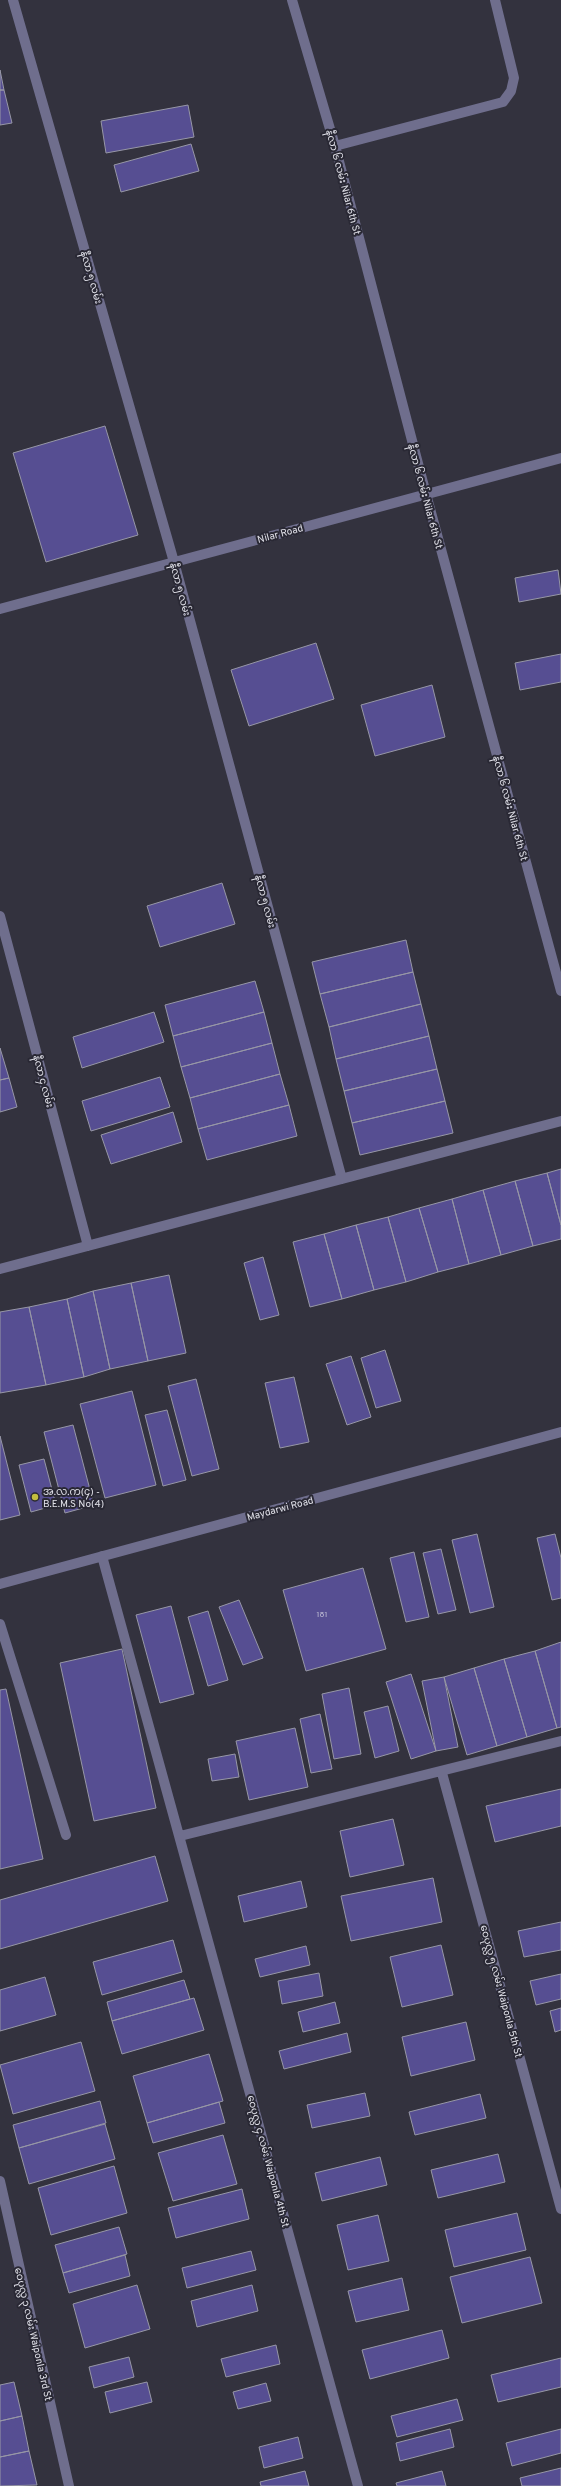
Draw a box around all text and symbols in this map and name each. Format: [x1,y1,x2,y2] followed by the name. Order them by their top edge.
[321,128,365,237] street label: နီလာ ၆ လမ်း Nilar 6th St
[76,249,106,306] street label: နီလာ ၅ လမ်း
[403,442,447,551] street label: နီလာ ၆ လမ်း Nilar 6th St
[256,522,305,547] street label: Nilar Road
[165,561,195,618] street label: နီလာ ၅ လမ်း
[488,754,532,863] street label: နီလာ ၆ လမ်း Nilar 6th St
[250,873,280,930] street label: နီလာ ၅ လမ်း
[28,1053,58,1109] street label: နီလာ ၄ လမ်း
[43,1486,104,1511] place label: အ.လ.က(၄) - B.E.M.S No(4)
[30,1492,40,1502] marker: အ.လ.က(၄) - B.E.M.S No(4)
[246,1494,315,1525] street label: Maydarwi Road
[317,1610,327,1620] house number: 181
[476,1923,527,2060] street label: ဝေပုလ္လ ၅ လမ်း Waiponla 5th St
[243,2093,293,2229] street label: ဝေပုလ္လ ၄ လမ်း Waiponla 4th St
[10,2266,56,2403] street label: ဝေပုလ္လ ၃ လမ်း Waiponla 3rd St

